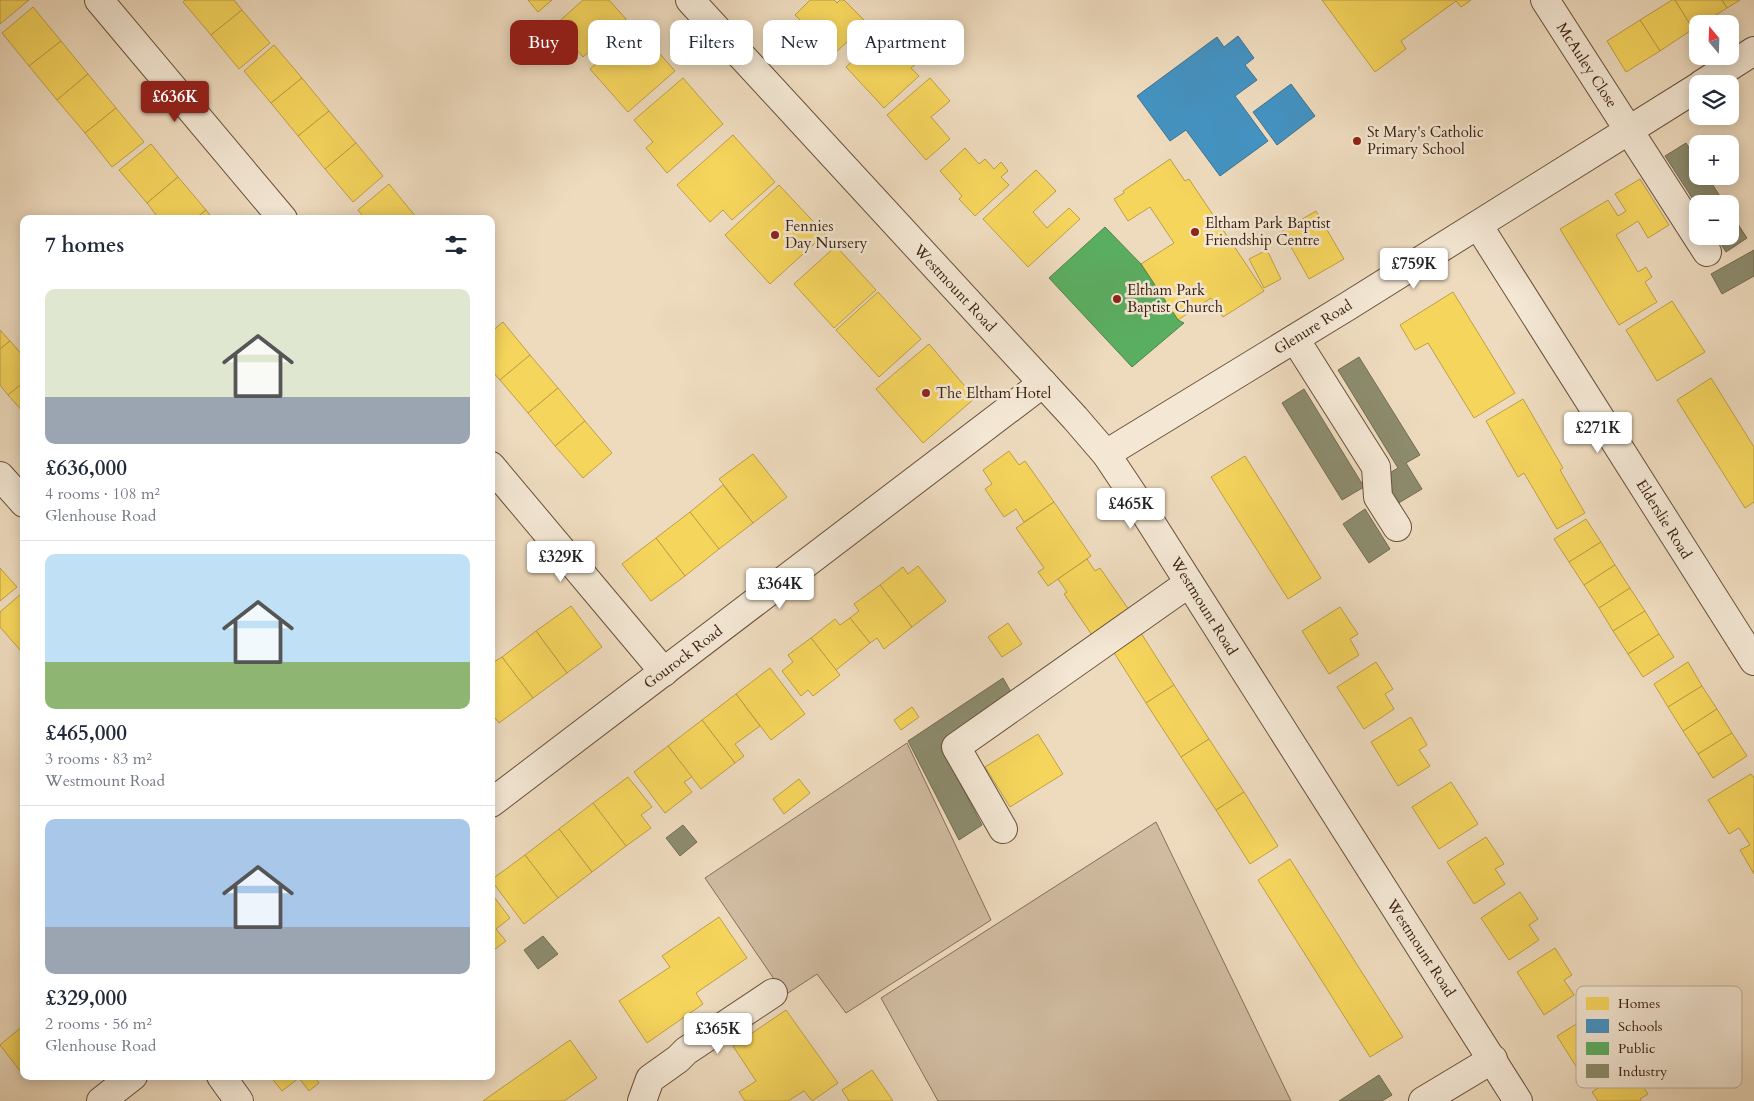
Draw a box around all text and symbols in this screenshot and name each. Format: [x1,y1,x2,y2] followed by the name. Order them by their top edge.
[1689,15,1739,65] north arrow
[1689,15,1739,245] map controls
[1552,19,1622,112] street label: McAuley Close
[510,20,578,65] chip: Buy
[588,20,660,65] chip: Rent
[670,20,753,65] chip: Filters
[763,20,837,65] chip: New
[847,20,964,65] chip: Apartment
[1689,75,1739,125] button: layers
[140,80,210,123] pin: £636K
[152,86,198,108] text: £636K
[1367,122,1484,159] place label: St Mary's Catholic Primary School
[1351,135,1363,147] marker: St Mary's Catholic Primary School
[1689,135,1739,185] button: +
[1689,195,1739,245] button: −
[1205,213,1331,250] place label: Eltham Park Baptist Friendship Centre
[785,216,867,253] place label: Fennies Day Nursery
[1189,226,1201,238] marker: Eltham Park Baptist Friendship Centre
[769,229,781,241] marker: Fennies Day Nursery
[45,231,124,260] text: 7 homes
[442,231,470,259] icon: filters
[909,239,1001,336] street label: Westmount Road
[1379,248,1449,290] pin: £759K
[1391,253,1437,275] text: £759K
[1127,280,1224,317] place label: Eltham Park Baptist Church
[1111,293,1123,305] marker: Eltham Park Baptist Church
[1270,295,1356,359] street label: Glenure Road
[213,321,303,411] icon: home
[936,383,1052,403] place label: The Eltham Hotel
[920,387,932,399] marker: The Eltham Hotel
[1563,412,1633,454] pin: £271K
[1575,417,1621,439] text: £271K
[45,454,127,483] text: £636,000
[1632,475,1696,563] street label: Elderslie Road
[45,483,160,505] text: 4 rooms · 108 m²
[1096,488,1166,530] pin: £465K
[1108,493,1154,515] text: £465K
[45,505,156,527] text: Glenhouse Road
[526,540,596,583] pin: £329K
[538,546,584,568] text: £329K
[1165,552,1242,659] street label: Westmount Road
[745,568,815,610] pin: £364K
[757,573,803,595] text: £364K
[213,587,303,677] icon: home
[640,621,726,693] street label: Gourock Road
[45,719,127,748] text: £465,000
[45,748,152,770] text: 3 rooms · 83 m²
[45,770,165,792] text: Westmount Road
[213,852,303,942] icon: home
[1381,895,1460,1001] street label: Westmount Road
[45,984,127,1013] text: £329,000
[1576,986,1742,1088] legend
[1618,994,1660,1013] text: Homes
[683,1012,753,1055] pin: £365K
[45,1013,152,1035] text: 2 rooms · 56 m²
[1618,1017,1663,1036] text: Schools
[695,1018,741,1040] text: £365K
[45,1035,156,1057] text: Glenhouse Road
[1618,1039,1655,1058] text: Public
[1618,1062,1668,1081] text: Industry

